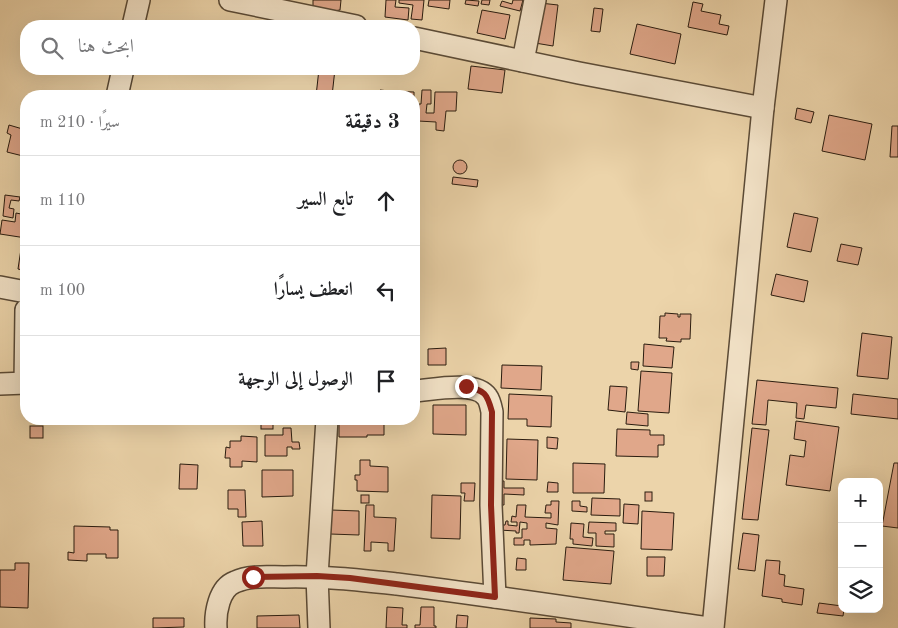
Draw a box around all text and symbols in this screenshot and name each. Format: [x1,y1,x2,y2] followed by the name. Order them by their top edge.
[20,20,420,75] search box
[38,34,66,62] icon: search
[78,38,134,57] text: ابحث هنا
[345,112,400,133] text: 3 دقيقة
[40,115,120,131] text: سيرًا · 210 m
[372,187,400,215] icon: ahead
[298,191,353,210] text: تابع السير
[40,193,85,209] text: 110 m
[372,277,400,305] icon: left
[274,281,353,300] text: انعطف يسارًا
[40,283,85,299] text: 100 m
[372,367,400,395] icon: arrive
[238,371,353,390] text: الوصول إلى الوجهة
[455,375,478,398] route end
[838,478,883,613] map controls
[838,478,883,523] button: +
[838,523,883,568] button: −
[242,566,265,589] route start
[838,568,883,613] button: layers

